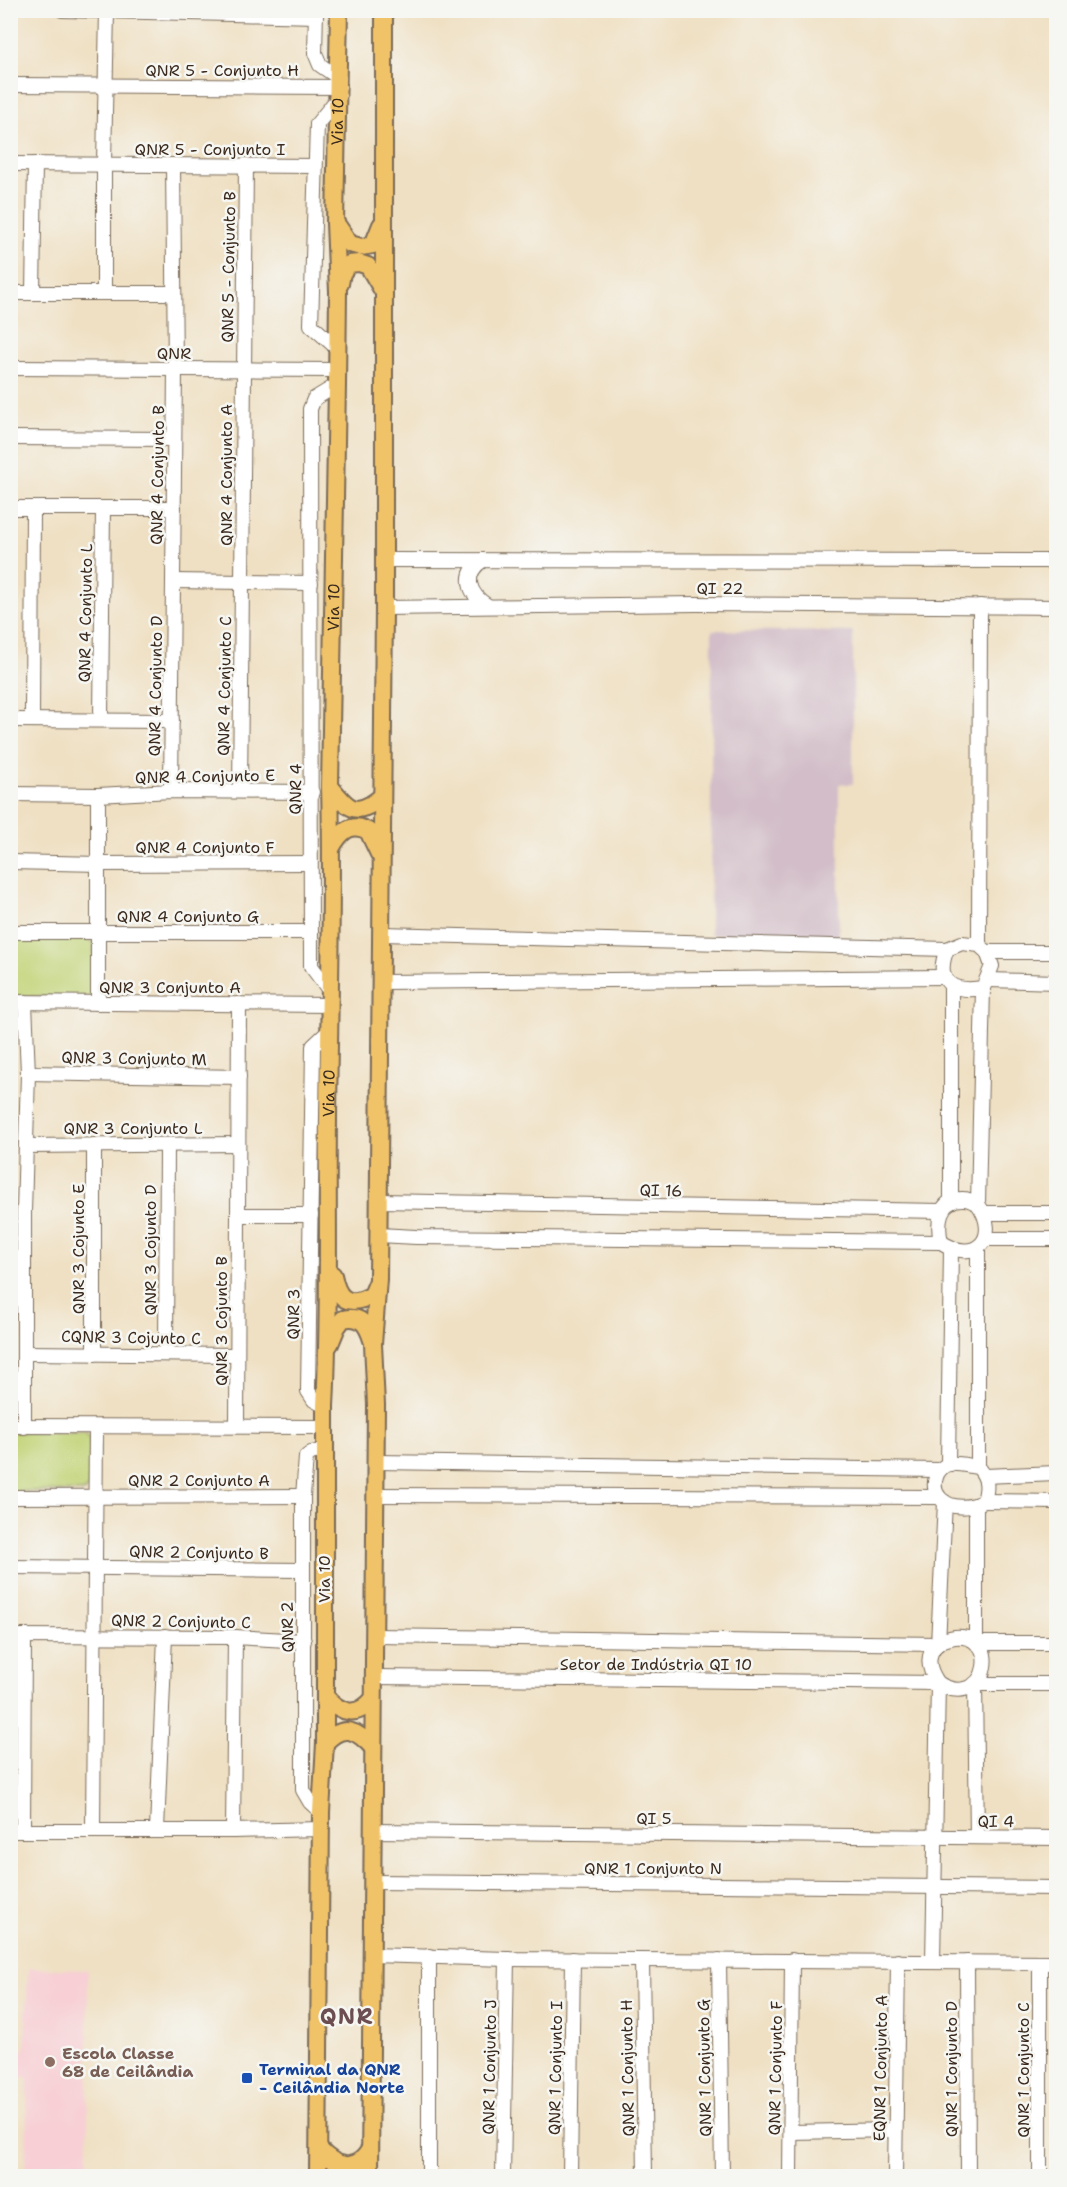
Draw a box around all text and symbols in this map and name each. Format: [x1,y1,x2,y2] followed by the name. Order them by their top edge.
[145,60,299,81] street label: QNR 5 - Conjunto H
[326,97,348,146] street label: Via 10
[135,139,286,160] street label: QNR 5 - Conjunto I
[217,191,240,343] street label: QNR 5 - Conjunto B
[157,343,191,364] street label: QNR
[216,404,237,546] street label: QNR 4 Conjunto A
[146,405,169,545] street label: QNR 4 Conjunto B
[74,543,97,683] street label: QNR 4 Conjunto L
[696,578,744,599] street label: QI 22
[323,583,345,631] street label: Via 10
[144,615,167,757] street label: QNR 4 Conjunto D
[213,616,236,756] street label: QNR 4 Conjunto C
[285,763,306,815] street label: QNR 4
[135,765,275,788] street label: QNR 4 Conjunto E
[135,837,275,858] street label: QNR 4 Conjunto F
[117,906,259,927] street label: QNR 4 Conjunto G
[99,977,241,998] street label: QNR 3 Conjunto A
[61,1047,207,1070] street label: QNR 3 Conjunto M
[318,1069,340,1117] street label: Via 10
[63,1118,203,1139] street label: QNR 3 Conjunto L
[639,1180,683,1201] street label: QI 16
[68,1184,89,1314] street label: QNR 3 Cojunto E
[140,1185,161,1315] street label: QNR 3 Cojunto D
[211,1256,232,1386] street label: QNR 3 Cojunto B
[283,1288,304,1340] street label: QNR 3
[61,1326,201,1349] street label: CQNR 3 Cojunto C
[128,1470,270,1491] street label: QNR 2 Conjunto A
[129,1541,269,1564] street label: QNR 2 Conjunto B
[314,1555,335,1603] street label: Via 10
[277,1601,298,1653] street label: QNR 2
[111,1610,251,1633] street label: QNR 2 Conjunto C
[560,1654,752,1675] street label: Setor de Indústria QI 10
[636,1808,672,1829] street label: QI 5
[977,1811,1015,1832] street label: QI 4
[584,1858,722,1879] street label: QNR 1 Conjunto N
[869,1994,892,2142] street label: EQNR 1 Conjunto A
[478,1999,501,2135] street label: QNR 1 Conjunto J
[616,1999,639,2137] street label: QNR 1 Conjunto H
[693,1999,716,2137] street label: QNR 1 Conjunto G
[544,2000,567,2135] street label: QNR 1 Conjunto I
[764,2000,787,2136] street label: QNR 1 Conjunto F
[941,2001,962,2137] street label: QNR 1 Conjunto D
[320,2002,374,2031] district label: QNR
[1013,2002,1034,2138] street label: QNR 1 Conjunto C
[62,2043,193,2082] place label: Escola Classe 68 de Ceilândia
[43,2055,57,2069] marker: Escola Classe 68 de Ceilândia
[259,2059,405,2098] place label: Terminal da QNR - Ceilândia Norte
[240,2071,254,2085] marker: Terminal da QNR - Ceilândia Norte

